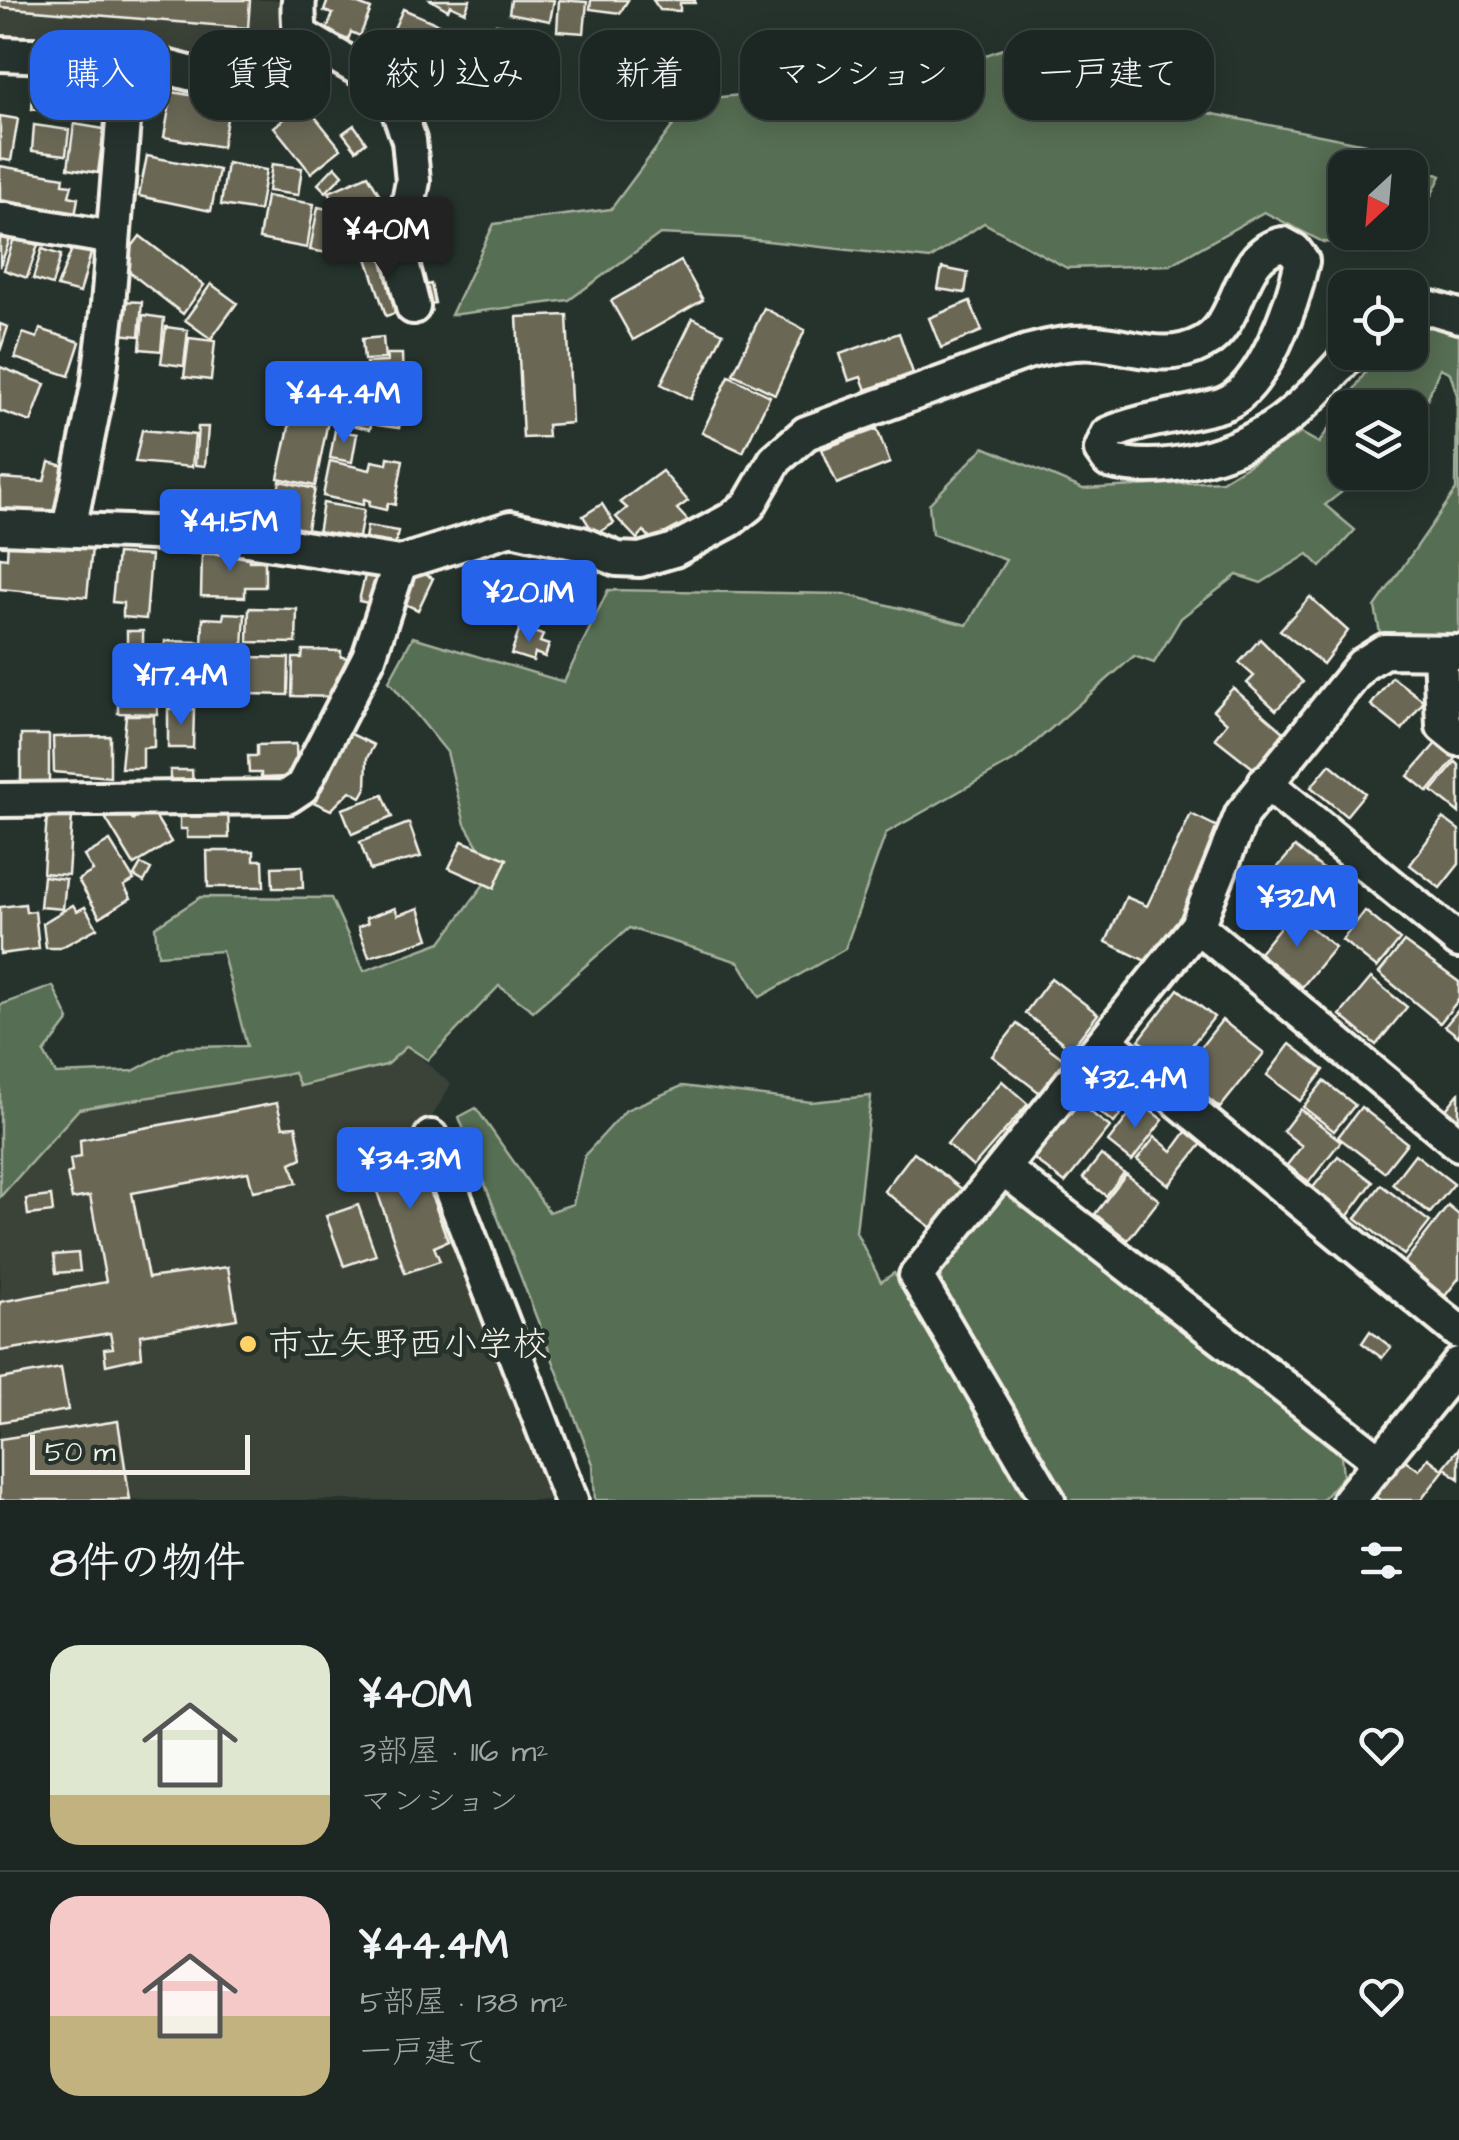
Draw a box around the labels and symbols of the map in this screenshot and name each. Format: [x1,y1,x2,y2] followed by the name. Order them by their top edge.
[1328,150,1428,250] north arrow
[328,197,446,282] pin: ¥40M
[263,361,425,446] pin: ¥44.4M
[149,489,311,574] pin: ¥41.5M
[448,560,610,645] pin: ¥20.1M
[100,643,262,728] pin: ¥17.4M
[1238,865,1356,950] pin: ¥32M
[1054,1046,1216,1131] pin: ¥32.4M
[329,1127,491,1212] pin: ¥34.3M
[268,1320,548,1369] place label: 市立矢野西小学校
[237,1333,259,1355] marker: 市立矢野西小学校
[30,1430,250,1474] scale bar

